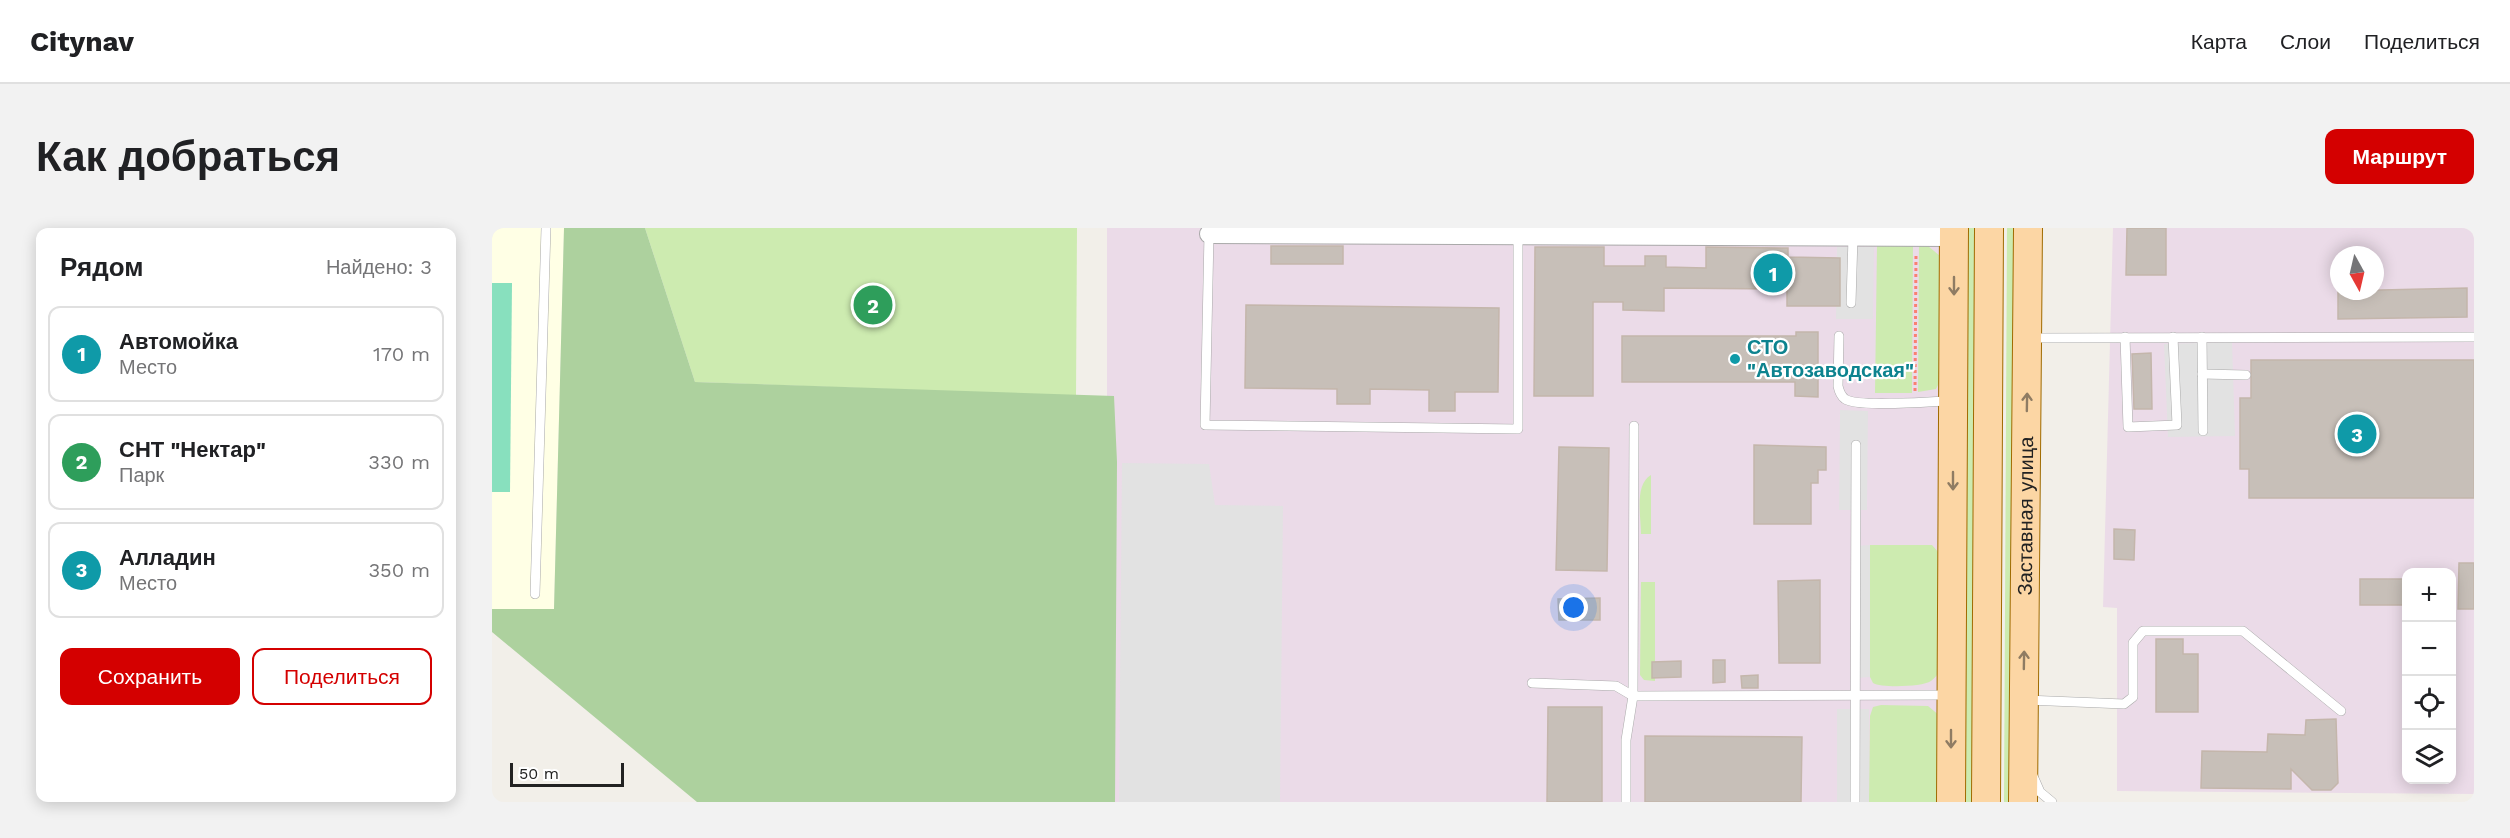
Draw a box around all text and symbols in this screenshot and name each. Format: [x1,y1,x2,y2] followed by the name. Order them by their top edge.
[30,25,134,58] text: Citynav
[2191,29,2247,54] text: Карта
[2280,29,2331,54] text: Слои
[2364,29,2480,54] text: Поделиться
[2325,129,2474,184] button: Маршрут
[36,132,340,181] text: Как добраться
[2330,246,2384,300] north arrow
[1754,250,1792,296] pin: 1
[60,252,143,282] text: Рядом
[326,255,432,279] text: Найдено: 3
[1948,276,1960,296] one-way arrow
[854,282,892,328] pin: 2
[119,329,238,354] text: Автомойка
[1747,335,1914,382] place label: СТО "Автозаводская"
[77,342,86,366] text: 1
[373,342,430,366] text: 170 m
[1728,352,1742,366] marker: СТО "Автозаводская"
[119,355,177,379] text: Место
[2021,392,2033,412] one-way arrow
[2338,412,2376,456] pin: 3
[2013,436,2038,595] street label: Заставная улица
[119,437,266,462] text: СНТ "Нектар"
[76,450,87,474] text: 2
[368,450,430,474] text: 330 m
[119,463,164,487] text: Парк
[1947,471,1959,491] one-way arrow
[119,545,216,570] text: Алладин
[76,558,87,582] text: 3
[368,558,430,582] text: 350 m
[2402,568,2456,784] map controls
[2402,568,2456,622] button: +
[119,571,177,595] text: Место
[1559,593,1588,622] your location
[2402,622,2456,676] button: −
[60,648,240,705] button: Сохранить
[252,648,432,705] button: Поделиться
[2018,650,2030,670] one-way arrow
[2402,676,2456,730] button: locate
[1945,729,1957,749] one-way arrow
[2402,730,2456,784] button: layers
[510,760,624,788] scale bar
[519,764,559,783] text: 50 m

